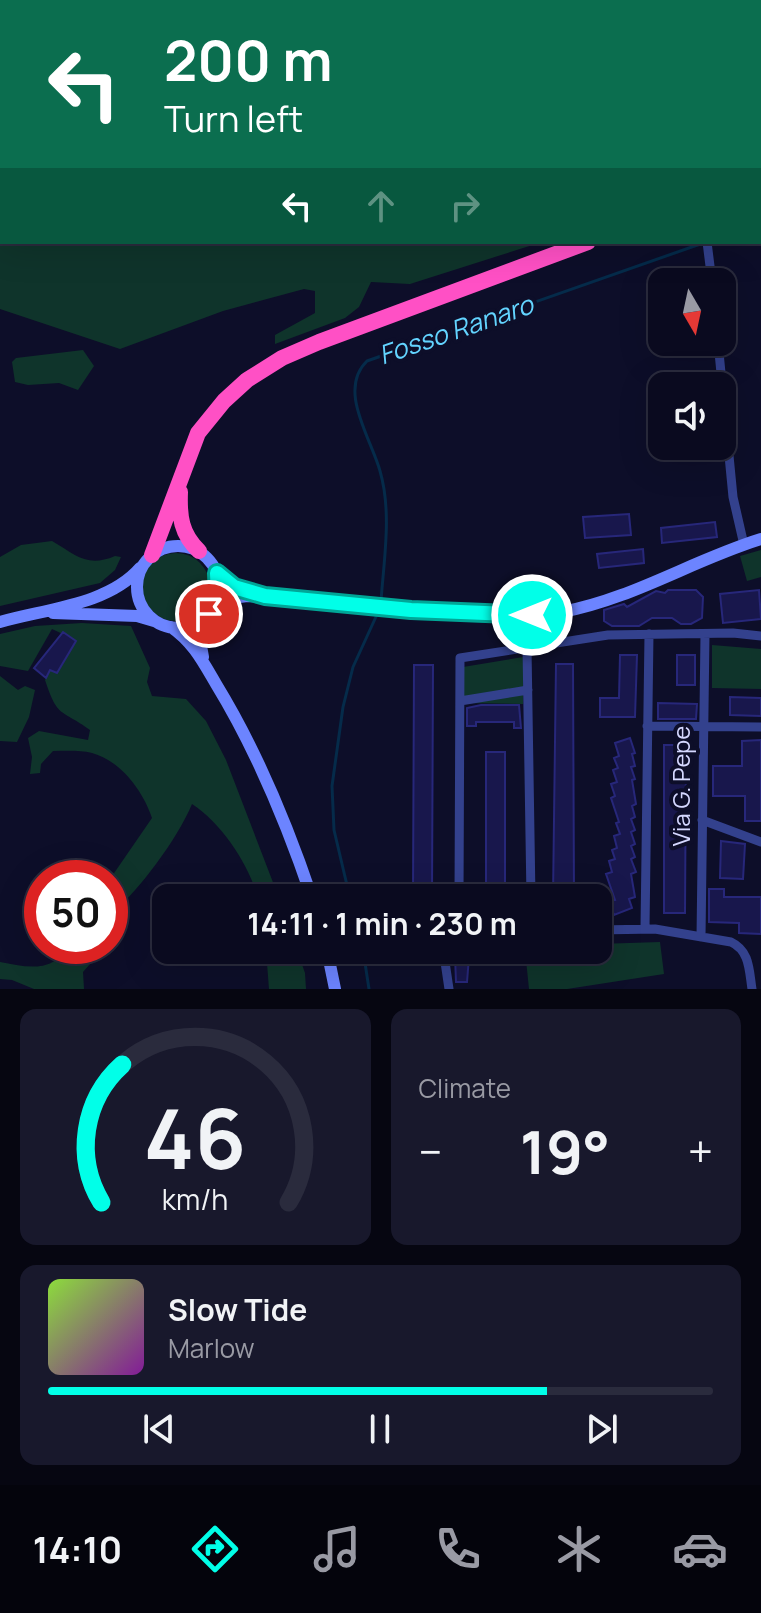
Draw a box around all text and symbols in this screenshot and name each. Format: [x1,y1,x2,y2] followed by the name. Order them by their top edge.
[164,21,333,98] text: 200 m
[32,32,136,136] icon: left
[164,94,303,143] text: Turn left
[275,184,319,228] icon: left
[359,184,403,228] icon: ahead
[443,184,487,228] icon: right
[648,268,736,356] north arrow
[648,268,736,460] map controls
[374,285,539,372] water label: Fosso Ranaro
[648,372,736,460] button: sound
[490,573,574,657] position arrow
[175,580,243,648] pin
[187,592,231,636] icon: arrive
[664,726,697,846] street label: Via G. Pepe
[24,860,128,964] speed limit sign: 50
[247,903,517,944] text: 14:11 · 1 min · 230 m
[419,1070,511,1106] text: Climate
[144,1080,246,1194] text: 46
[520,1110,610,1192] text: 19°
[419,1121,442,1181] text: −
[688,1121,713,1181] text: +
[162,1180,228,1219] text: km/h
[168,1289,307,1330] text: Slow Tide
[168,1330,255,1366] text: Marlow
[137,1407,181,1451] icon: previous
[358,1407,402,1451] icon: pause
[580,1407,624,1451] icon: next
[187,1521,243,1577] icon: directions
[309,1521,365,1577] icon: music
[430,1521,486,1577] icon: phone
[551,1521,607,1577] icon: climate
[672,1521,728,1577] icon: car
[33,1525,122,1574] text: 14:10

